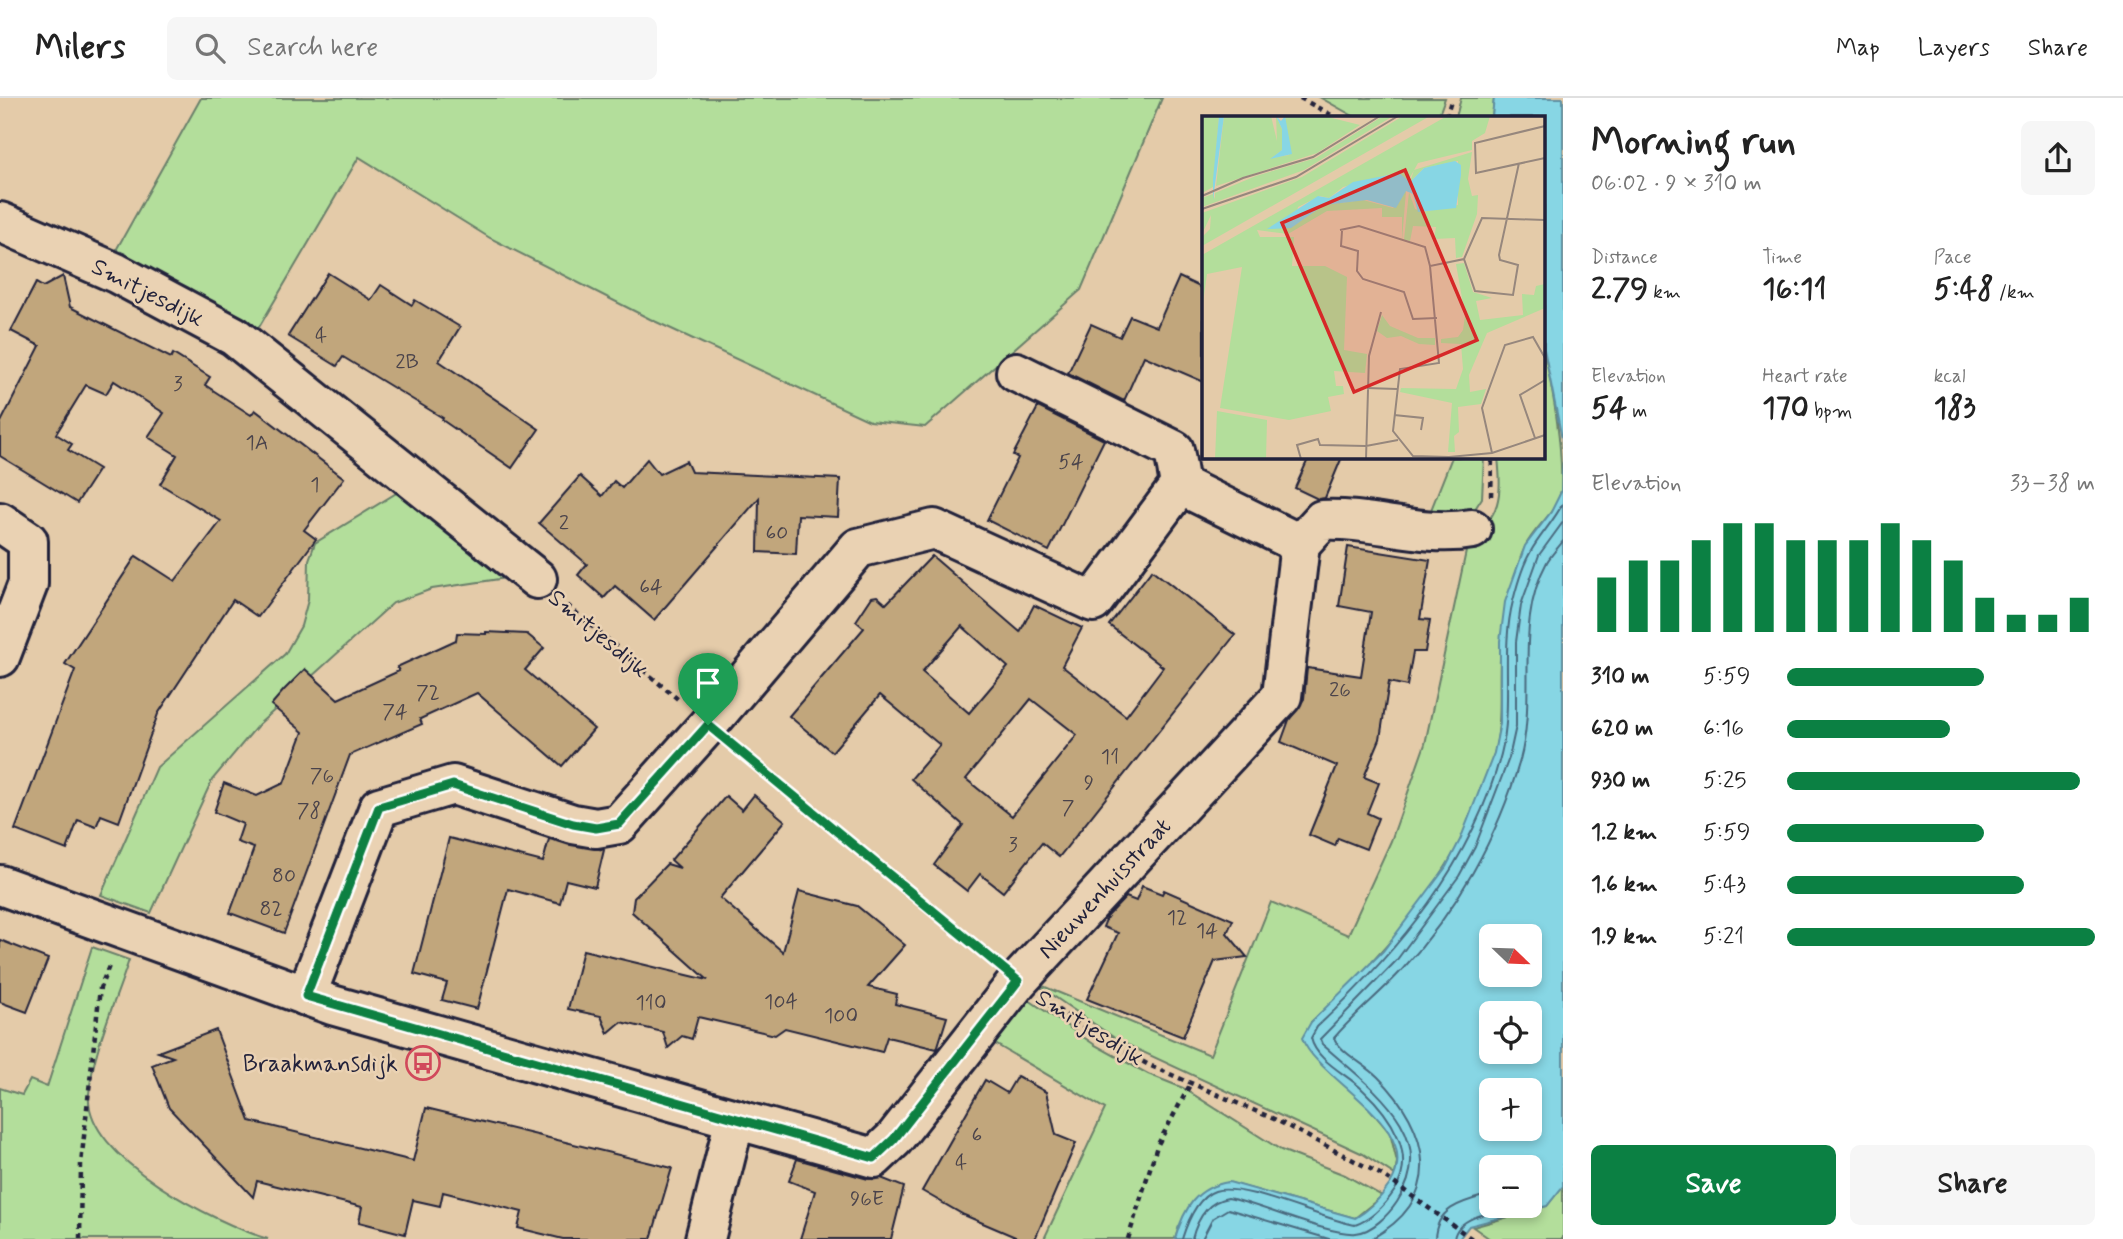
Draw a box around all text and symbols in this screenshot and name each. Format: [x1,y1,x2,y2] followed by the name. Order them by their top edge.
[167,17,657,80] search box
[35,26,125,70] text: Milers
[191,29,229,67] icon: search
[247,31,378,65] text: Search here
[1836,33,1880,64] text: Map
[1918,33,1990,64] text: Layers
[2028,33,2088,64] text: Share
[1202,116,1546,458] inset map
[1591,118,1796,167] text: Morning run
[2021,121,2095,195] button: share
[1591,169,1762,199] text: 06:02 · 9 × 310 m
[1591,245,1658,270] text: Distance
[1762,245,1802,270] text: Time
[1934,245,1971,270] text: Pace
[86,252,209,335] street label: Smitjesdijk
[1591,270,1648,309] text: 2.79
[1762,270,1827,309] text: 16:11
[1934,270,1994,309] text: 5:48
[1648,280,1681,305] text: km
[1994,280,2035,305] text: /km
[315,322,327,350] house number: 4
[395,348,419,376] house number: 2B
[1591,364,1666,389] text: Elevation
[1762,364,1848,389] text: Heart rate
[1934,364,1966,389] text: kcal
[173,370,183,398] house number: 3
[1591,389,1627,428] text: 54
[1762,389,1809,428] text: 170
[1934,389,1976,428] text: 183
[1627,399,1647,424] text: m
[1809,399,1852,424] text: bpm
[245,429,269,457] house number: 1A
[1058,448,1084,476] house number: 54
[1591,469,1682,499] text: Elevation
[2010,469,2095,499] text: 33–38 m
[310,471,320,499] house number: 1
[559,509,569,537] house number: 2
[766,519,788,547] house number: 60
[639,573,663,601] house number: 64
[541,583,655,685] street label: Smitjesdijk
[678,653,738,725] pin
[1591,662,1650,692] text: 310 m
[1703,662,1750,692] text: 5:59
[689,664,727,702] icon: arrive
[1329,676,1351,704] house number: 26
[416,679,440,707] house number: 72
[382,698,408,726] house number: 74
[1591,714,1653,744] text: 620 m
[1703,714,1744,744] text: 6:16
[1101,743,1119,771] house number: 11
[310,762,334,790] house number: 76
[1591,766,1650,796] text: 930 m
[1703,766,1746,796] text: 5:25
[1084,769,1094,797] house number: 9
[1062,794,1075,822] house number: 7
[297,797,321,825] house number: 78
[1032,812,1179,966] street label: Nieuwenhuisstraat
[1591,818,1657,848] text: 1.2 km
[1703,818,1750,848] text: 5:59
[1008,831,1018,859] house number: 3
[272,862,296,890] house number: 80
[1591,870,1658,900] text: 1.6 km
[1703,870,1746,900] text: 5:43
[260,895,282,923] house number: 82
[1167,904,1187,932] house number: 12
[1196,917,1218,945] house number: 14
[1591,922,1657,952] text: 1.9 km
[1703,922,1744,952] text: 5:21
[1479,924,1542,987] north arrow
[1479,924,1542,1218] map controls
[1029,983,1149,1074] street label: Smitjesdijk
[764,988,798,1016] house number: 104
[635,989,667,1017] house number: 110
[1479,1001,1542,1064] button: locate
[824,1002,858,1030] house number: 100
[404,1044,442,1082] bus stop icon: Braakmansdijk
[243,1049,398,1080] place label: Braakmansdijk
[1479,1078,1542,1141] button: +
[972,1121,982,1149] house number: 6
[1591,1145,1836,1225] button: Save
[1850,1145,2095,1225] button: Share
[955,1149,967,1177] house number: 4
[1479,1155,1542,1218] button: −
[850,1185,884,1213] house number: 96E

